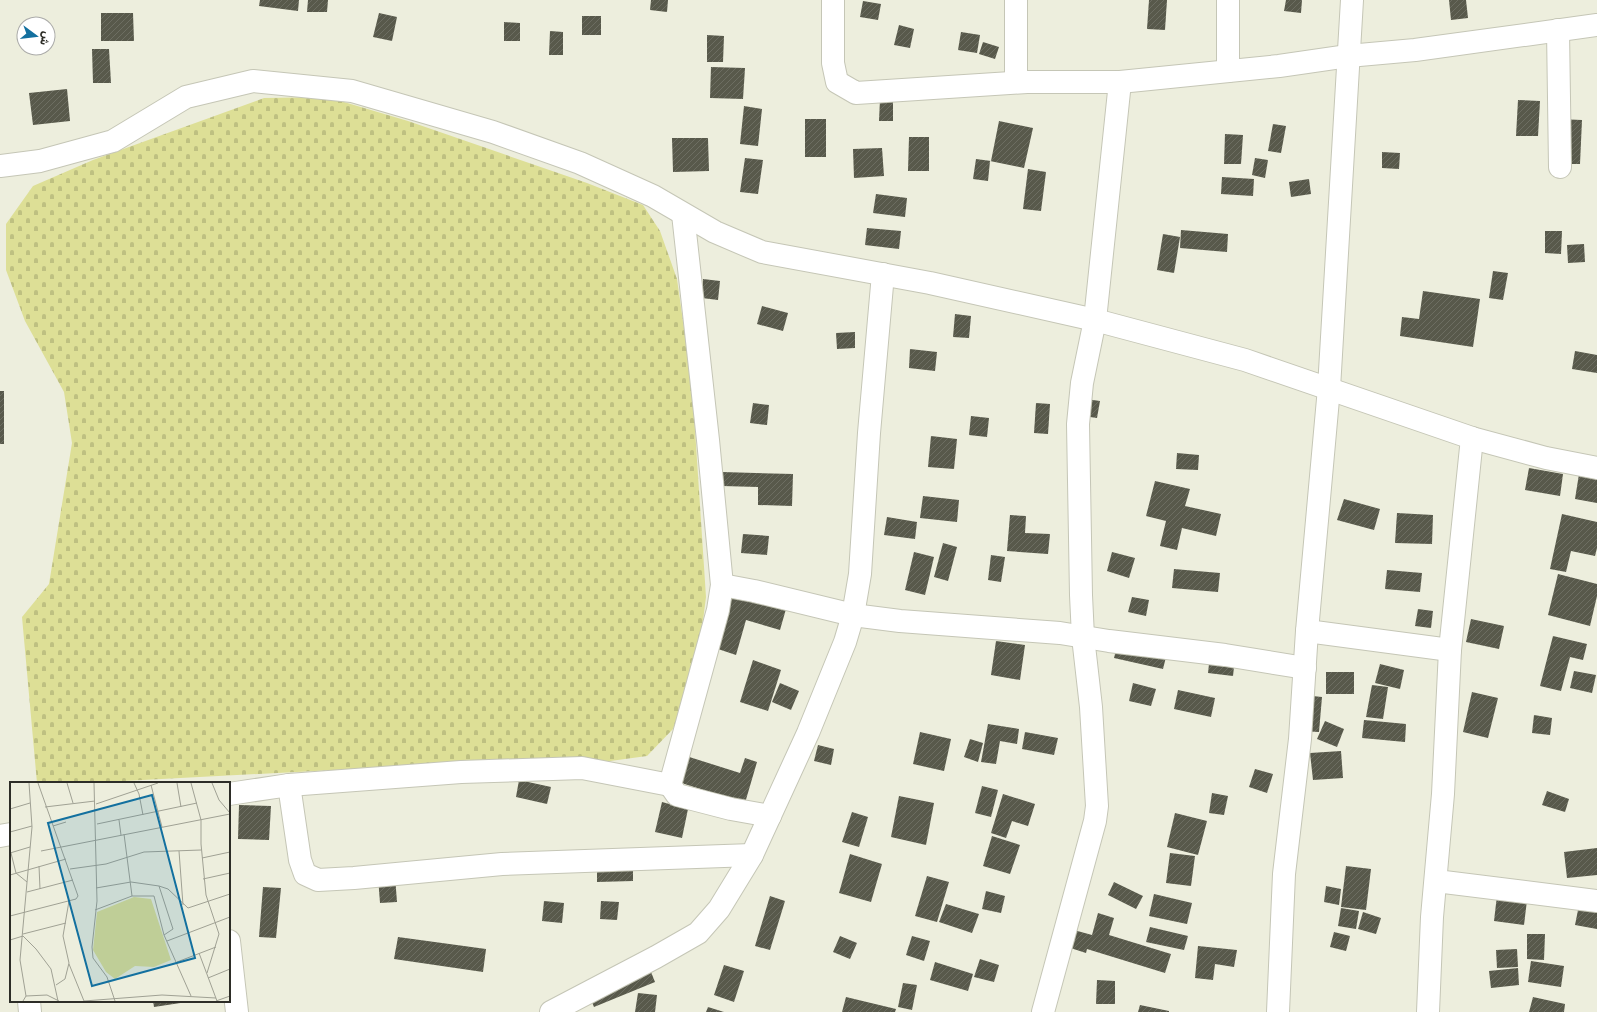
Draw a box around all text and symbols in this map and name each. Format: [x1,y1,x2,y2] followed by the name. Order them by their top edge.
[16,16,56,56] north arrow
[37,30,53,47] text: ش
[10,782,230,1002] inset map

